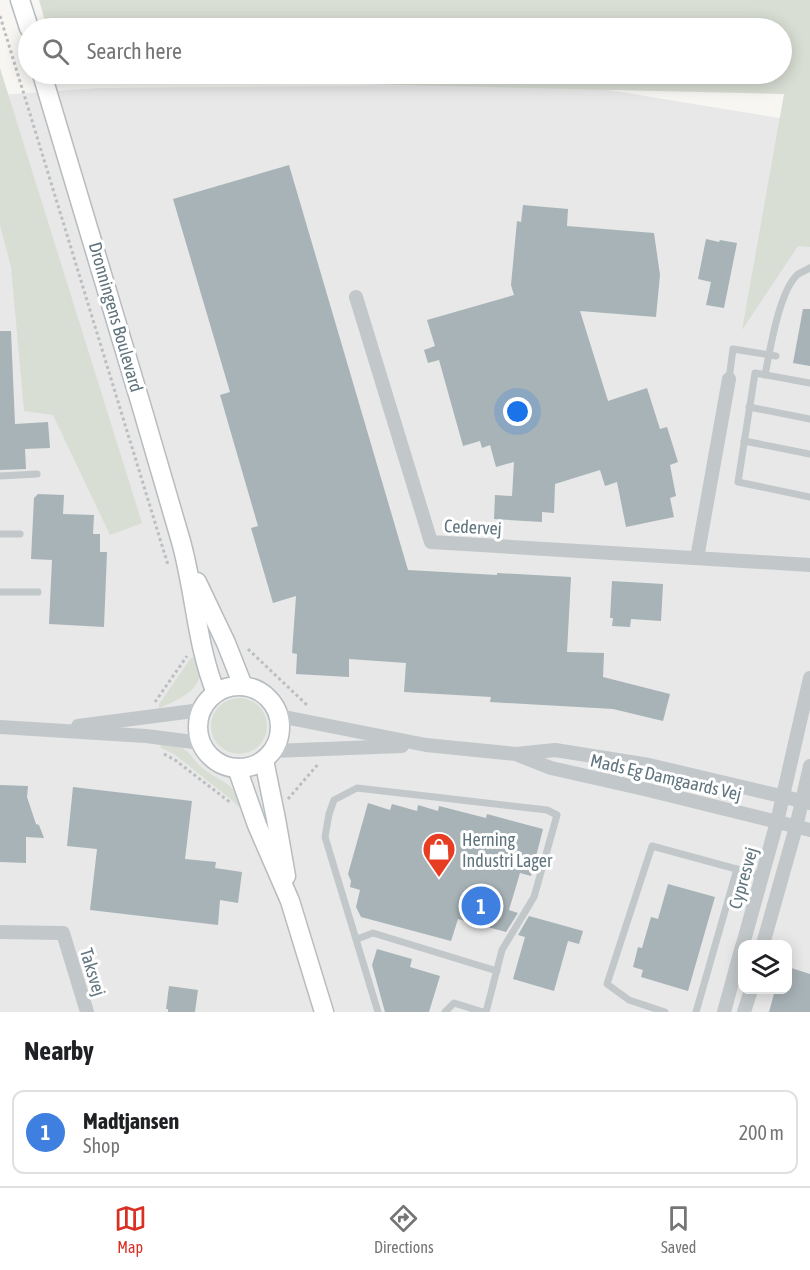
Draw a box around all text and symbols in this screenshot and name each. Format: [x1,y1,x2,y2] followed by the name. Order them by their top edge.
[18,18,792,84] search box
[39,35,72,68] icon: search
[87,38,182,64] text: Search here
[85,240,147,394] street label: Dronningens Boulevard
[503,397,532,426] your location
[444,515,502,539] street label: Cedervej
[588,749,744,805] street label: Mads Eg Damgaards Vej
[462,829,553,871] place label: Herning Industri Lager
[421,831,457,878] shop icon: Herning Industri Lager
[724,845,762,911] street label: Cypresvej
[462,884,500,928] pin: 1
[738,940,792,994] map controls
[738,940,792,994] button: layers
[76,946,110,998] street label: Taksvej
[24,1036,94,1066] text: Nearby
[83,1108,179,1134] text: Madtjansen
[41,1121,50,1144] text: 1
[739,1121,784,1144] text: 200 m
[83,1134,120,1157] text: Shop
[114,1202,147,1256] tab: Map
[374,1202,434,1256] tab: Directions
[661,1202,696,1256] tab: Saved

